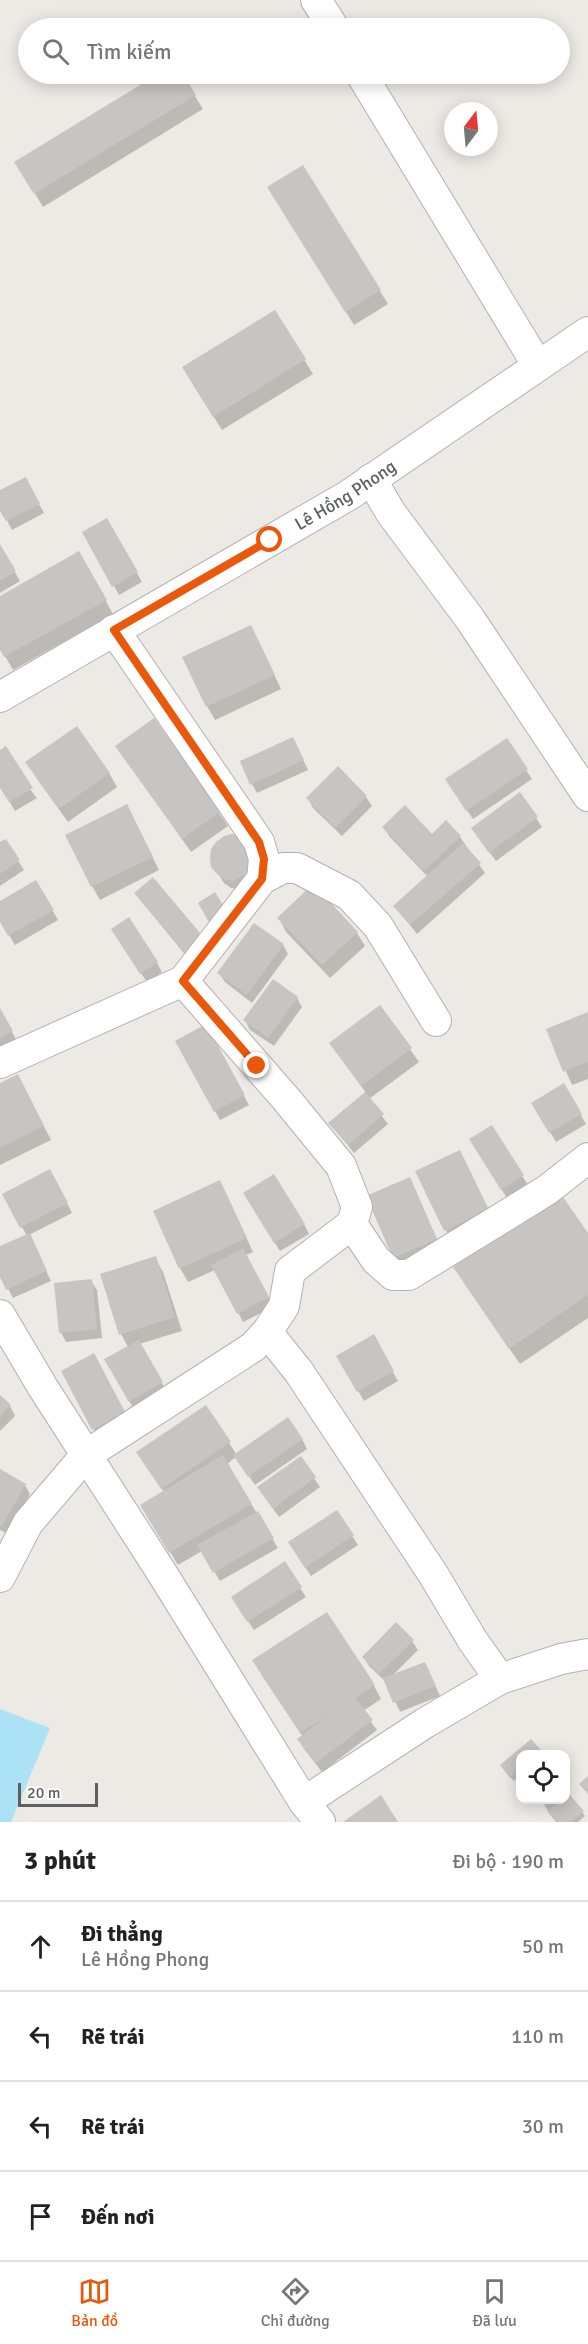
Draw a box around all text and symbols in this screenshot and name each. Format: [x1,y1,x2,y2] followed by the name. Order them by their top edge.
[18,18,570,84] search box
[39,35,72,68] icon: search
[87,38,172,65] text: Tìm kiếm
[444,102,498,156] north arrow
[291,455,400,535] street label: Lê Hồng Phong
[256,526,282,552] route start
[243,1052,269,1078] route end
[516,1750,570,1804] map controls
[516,1750,570,1804] button: locate
[18,1780,98,1808] scale bar
[27,1783,61,1803] text: 20 m
[24,1845,96,1877] text: 3 phút
[452,1849,564,1874] text: Đi bộ · 190 m
[81,1920,163,1947] text: Đi thẳng
[24,1930,57,1963] icon: ahead
[522,1934,564,1959] text: 50 m
[81,1947,209,1972] text: Lê Hồng Phong
[24,2020,57,2053] icon: left
[81,2023,145,2050] text: Rẽ trái
[511,2024,564,2049] text: 110 m
[24,2110,57,2143] icon: left
[81,2113,145,2140] text: Rẽ trái
[522,2114,564,2139] text: 30 m
[24,2200,57,2233] icon: arrive
[81,2203,155,2230] text: Đến nơi
[71,2275,118,2331] tab: Bản đồ
[261,2275,330,2331] tab: Chỉ đường
[472,2275,517,2331] tab: Đã lưu

